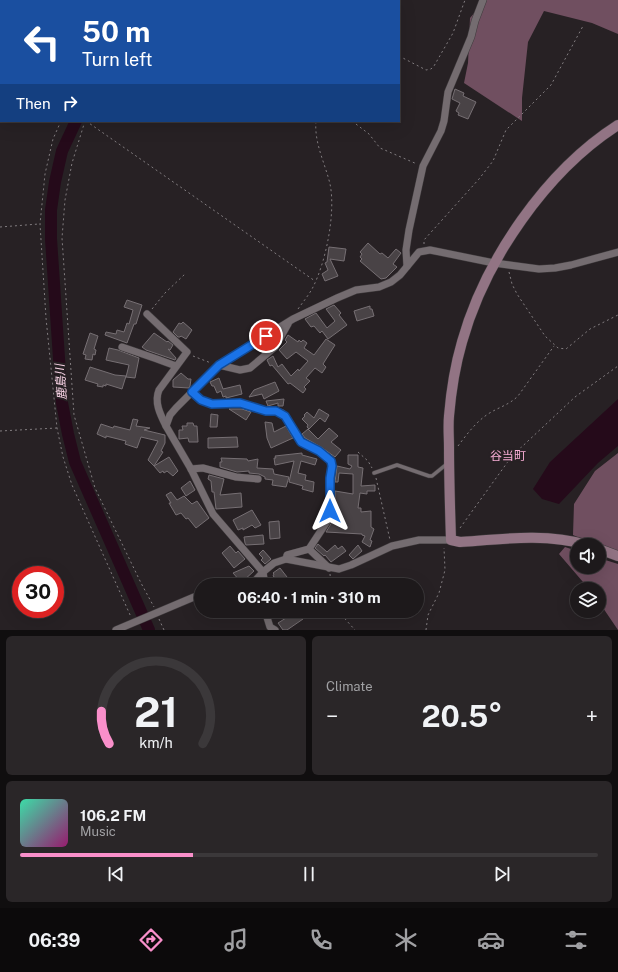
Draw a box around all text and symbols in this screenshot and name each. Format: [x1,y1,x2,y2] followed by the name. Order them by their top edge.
[82,15,150,48] text: 50 m
[16,16,68,68] icon: left
[82,49,152,70] text: Turn left
[59,92,81,114] icon: right
[16,95,51,112] text: Then
[249,319,283,353] pin
[255,325,277,347] icon: arrive
[53,362,69,400] water label: 鹿島川
[490,449,526,463] district label: 谷当町
[309,490,351,532] position arrow
[570,538,606,618] map controls
[570,538,606,574] button: sound
[12,566,64,618] speed limit sign: 30
[570,582,606,618] button: layers
[237,589,381,606] text: 06:40 · 1 min · 310 m
[326,679,373,694] text: Climate
[134,686,178,735] text: 21
[422,698,502,734] text: 20.5°
[326,703,338,729] text: −
[586,703,598,729] text: +
[139,733,173,750] text: km/h
[80,807,146,824] text: 106.2 FM
[80,824,116,839] text: Music
[105,863,127,885] icon: previous
[298,863,320,885] icon: pause
[491,863,513,885] icon: next
[137,926,165,954] icon: directions
[222,926,250,954] icon: music
[307,926,335,954] icon: phone
[392,926,420,954] icon: climate
[477,926,505,954] icon: car
[562,926,590,954] icon: filters
[28,930,80,951] text: 06:39

